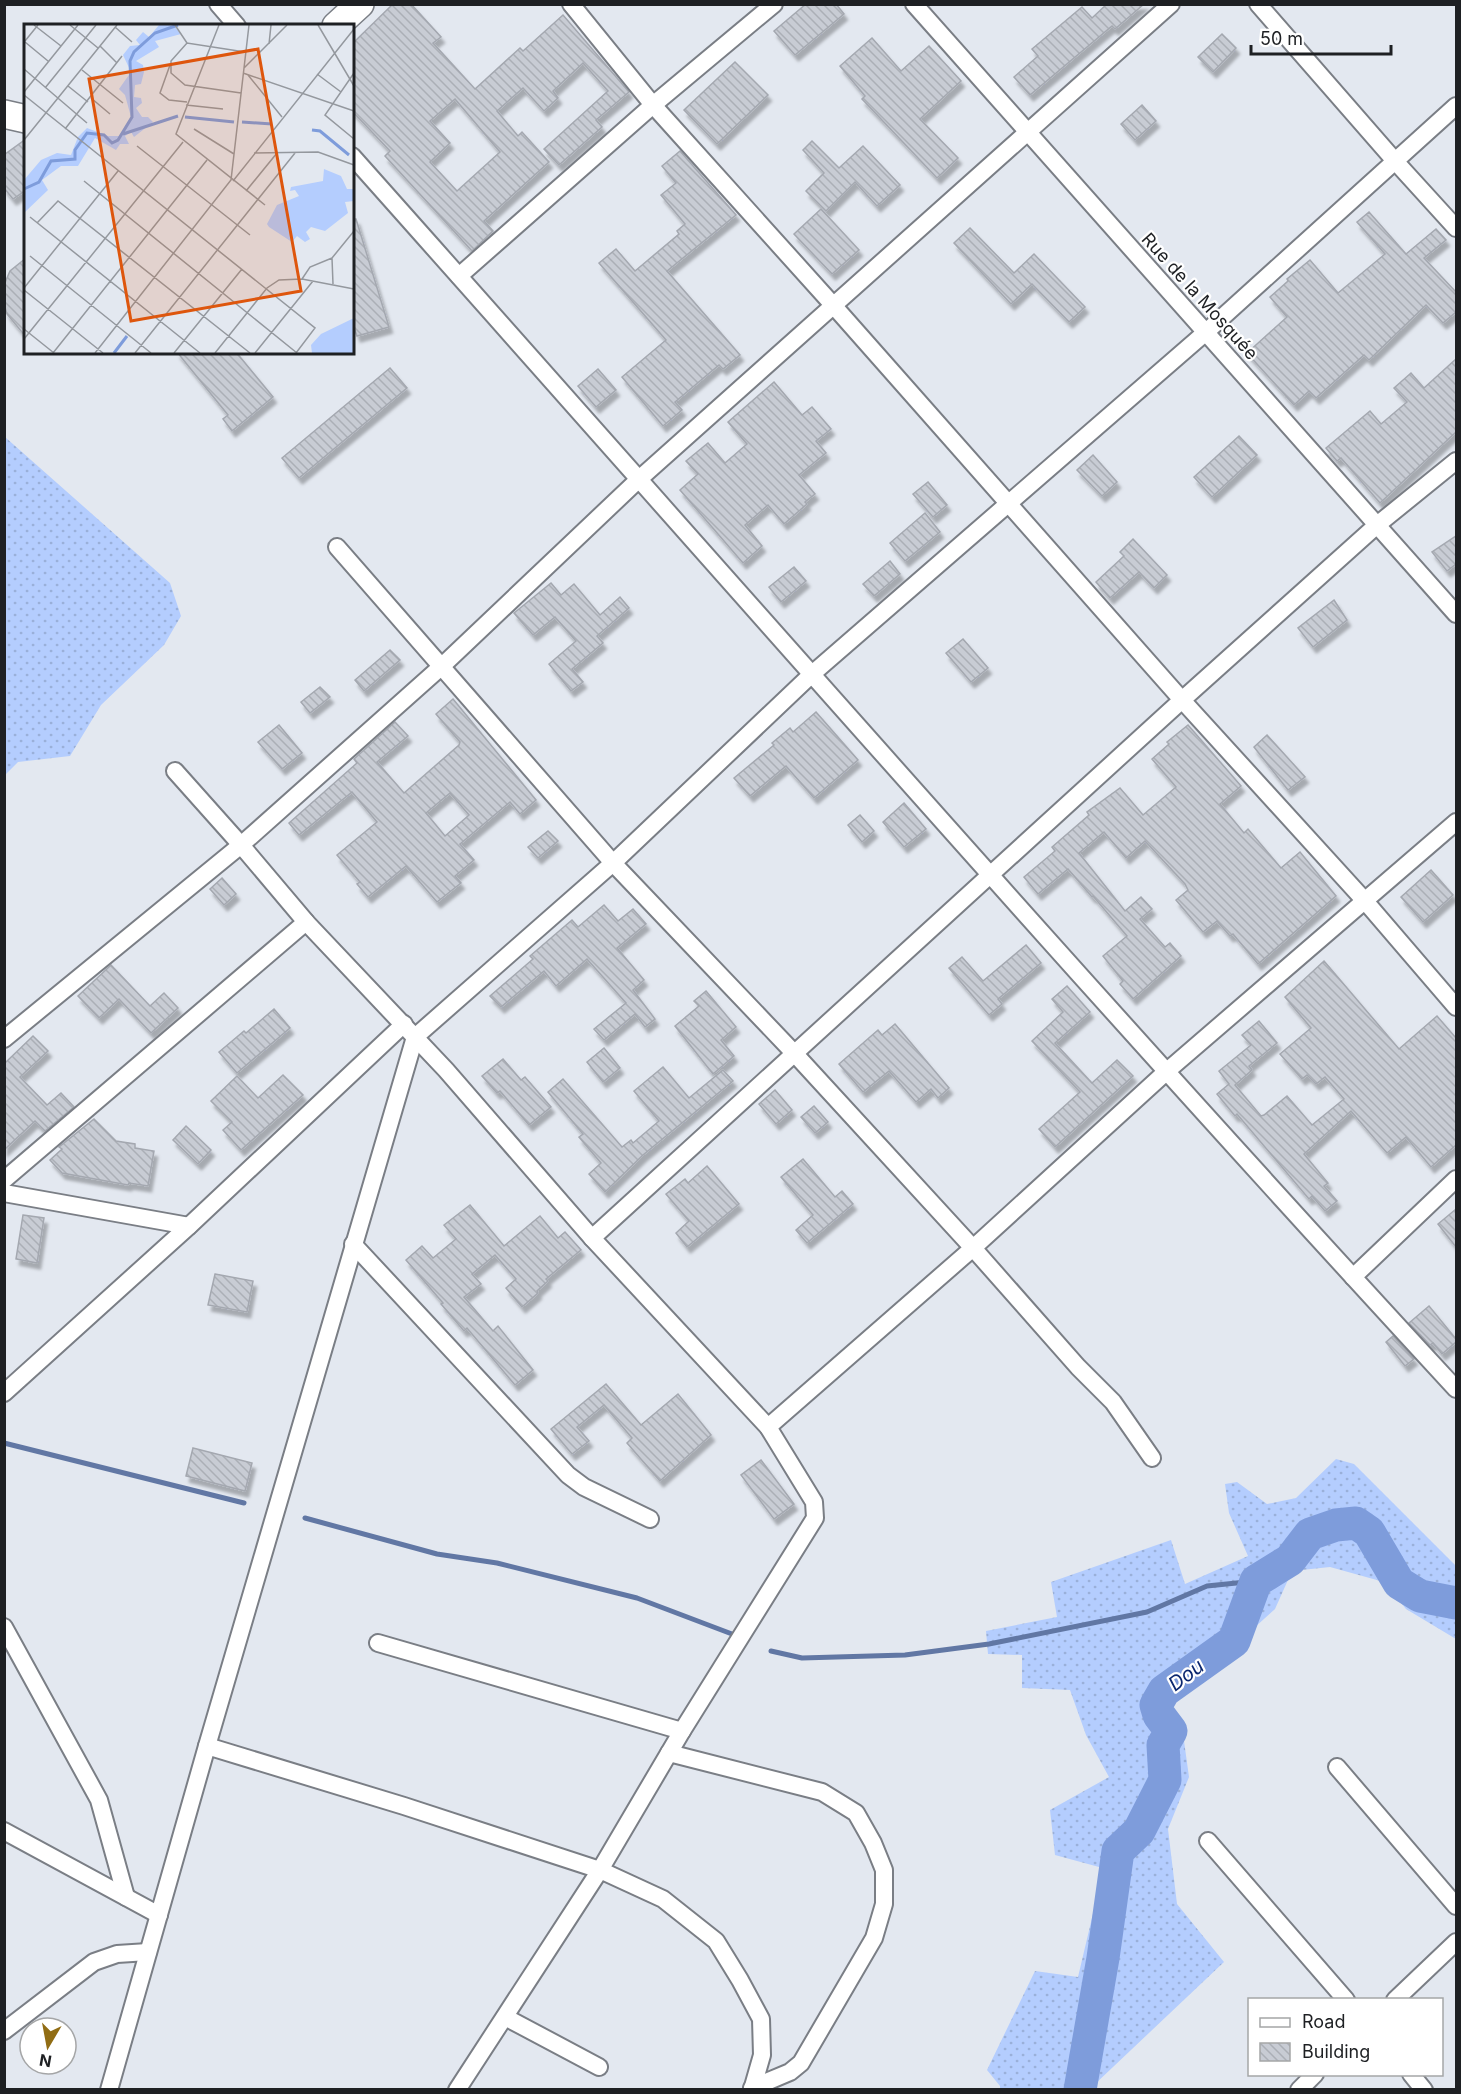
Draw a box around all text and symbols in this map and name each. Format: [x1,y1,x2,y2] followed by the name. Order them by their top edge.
[1251,18,1390,56] scale bar
[24,24,354,354] inset map
[1260,28,1303,49] text: 50 m
[1138,228,1262,364] street label: Rue de la Mosquée
[1163,1654,1209,1696] water label: Dou
[1248,1998,1443,2076] legend
[1302,2011,1345,2032] text: Road
[18,2016,78,2076] north arrow
[1302,2041,1370,2062] text: Building
[38,2050,53,2072] text: N

